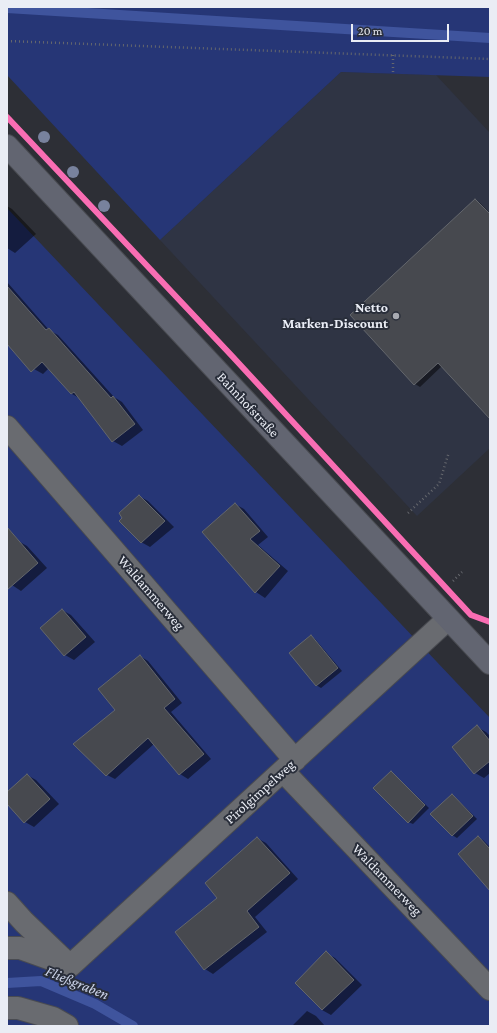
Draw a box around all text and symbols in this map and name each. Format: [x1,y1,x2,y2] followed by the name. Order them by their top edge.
[353,16,451,42] scale bar
[358,24,382,38] text: 20 m
[282,300,388,332] place label: Netto Marken-Discount
[391,311,401,321] marker: Netto Marken-Discount
[214,369,282,441] street label: Bahnhofstraße
[114,552,188,634] street label: Waldammerweg
[222,756,298,828] street label: Pirolgimpelweg
[349,841,425,919] street label: Waldammerweg
[43,962,111,1004] water label: Fließgraben

